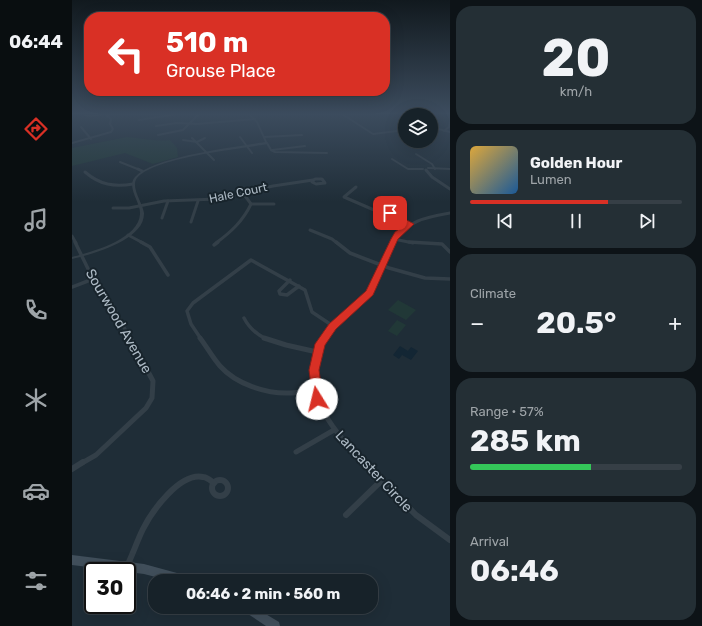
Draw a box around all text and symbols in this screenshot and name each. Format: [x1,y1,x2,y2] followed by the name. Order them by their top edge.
[166,26,248,59] text: 510 m
[541,27,611,89] text: 20
[100,28,152,80] icon: left
[9,31,63,53] text: 06:44
[166,60,276,82] text: Grouse Place
[560,84,592,99] text: km/h
[398,108,438,148] map controls
[398,108,438,148] button: layers
[22,115,50,143] icon: directions
[530,154,622,172] text: Golden Hour
[530,172,572,187] text: Lumen
[208,180,269,206] street label: Hale Court
[373,196,407,230] pin
[379,202,401,224] icon: arrive
[22,206,50,234] icon: music
[494,210,516,232] icon: previous
[565,210,587,232] icon: pause
[636,210,658,232] icon: next
[82,266,156,377] street label: Sourwood Avenue
[470,286,516,301] text: Climate
[22,296,50,324] icon: phone
[536,305,616,341] text: 20.5°
[470,310,484,337] text: −
[668,310,682,337] text: +
[296,378,338,420] position arrow
[22,386,50,414] icon: climate
[470,404,544,419] text: Range · 57%
[470,423,581,459] text: 285 km
[332,427,416,516] street label: Lancaster Circle
[22,477,50,505] icon: car
[470,534,509,549] text: Arrival
[470,553,559,589] text: 06:46
[84,562,136,614] speed limit sign: 30
[22,567,50,595] icon: filters
[186,585,340,603] text: 06:46 · 2 min · 560 m

